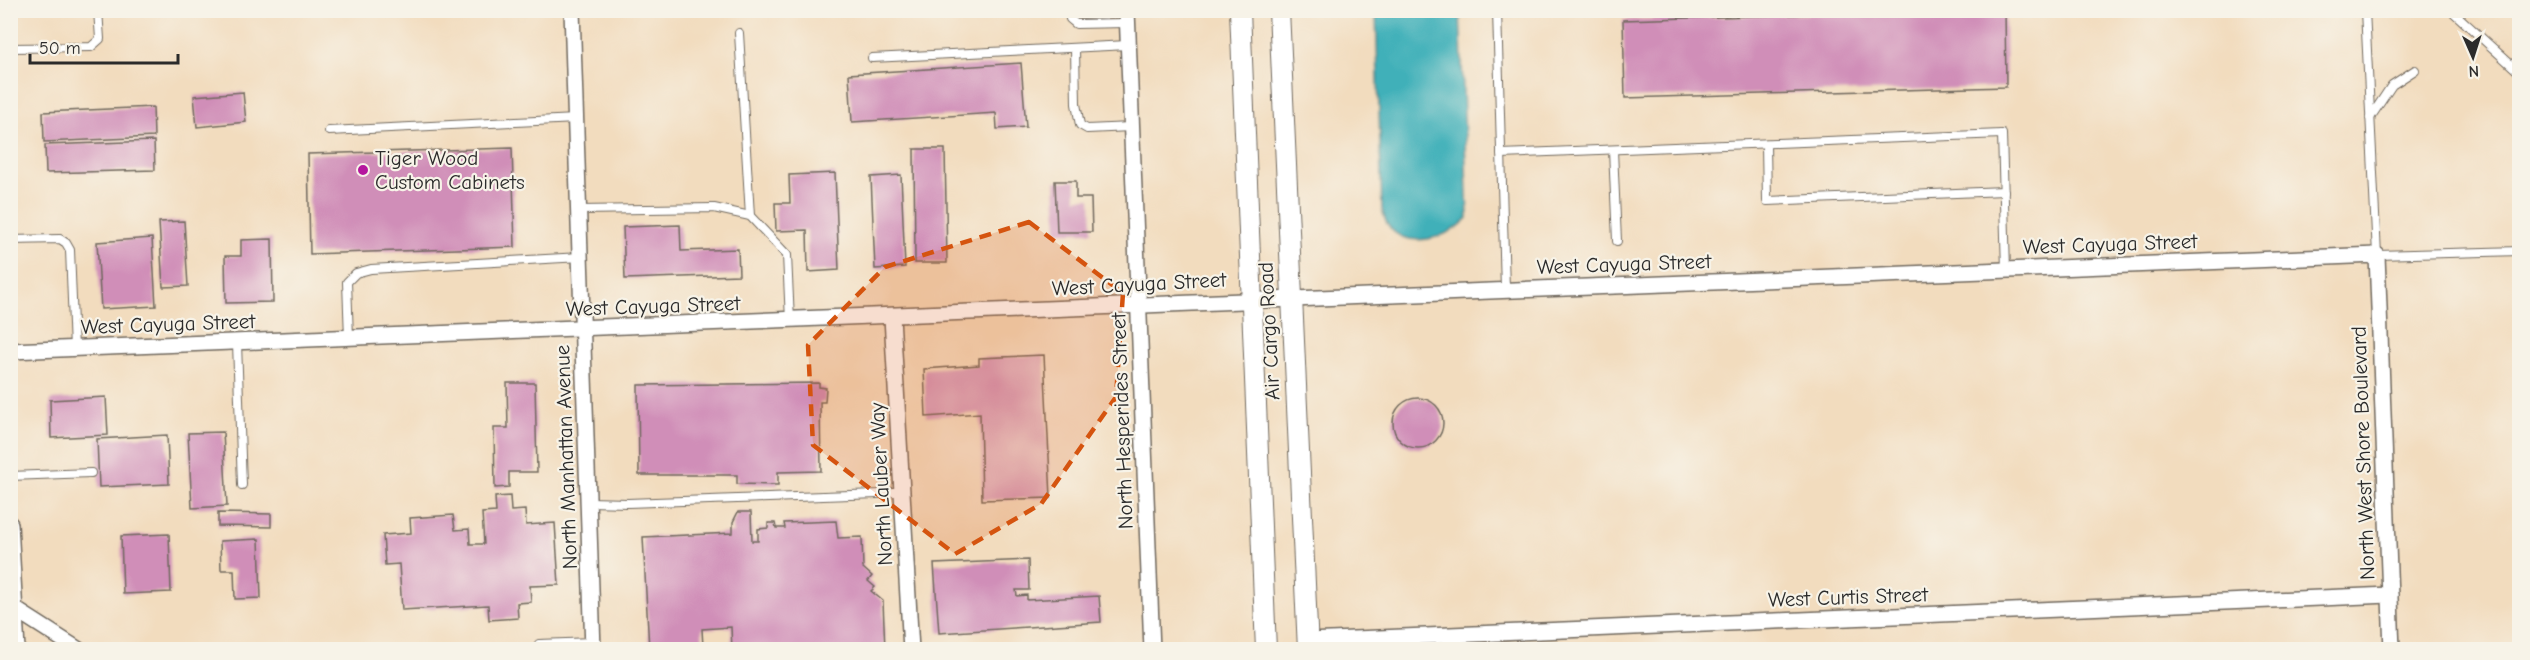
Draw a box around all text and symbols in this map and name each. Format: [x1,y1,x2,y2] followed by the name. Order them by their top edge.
[30,27,178,65] scale bar
[2443,27,2503,87] north arrow
[39,38,81,59] text: 50 m
[2468,62,2479,80] text: N
[375,146,525,194] place label: Tiger Wood Custom Cabinets
[356,163,370,177] marker: Tiger Wood Custom Cabinets
[2022,229,2199,259] street label: West Cayuga Street
[1536,249,1713,279] street label: West Cayuga Street
[1253,261,1285,401] street label: Air Cargo Road
[1051,267,1228,301] street label: West Cayuga Street
[565,291,742,321] street label: West Cayuga Street
[80,309,257,339] street label: West Cayuga Street
[1106,311,1138,530] street label: North Hesperides Street
[2347,326,2379,580] street label: North West Shore Boulevard
[550,344,582,570] street label: North Manhattan Avenue
[865,401,897,566] street label: North Lauber Way
[1768,582,1929,612] street label: West Curtis Street

